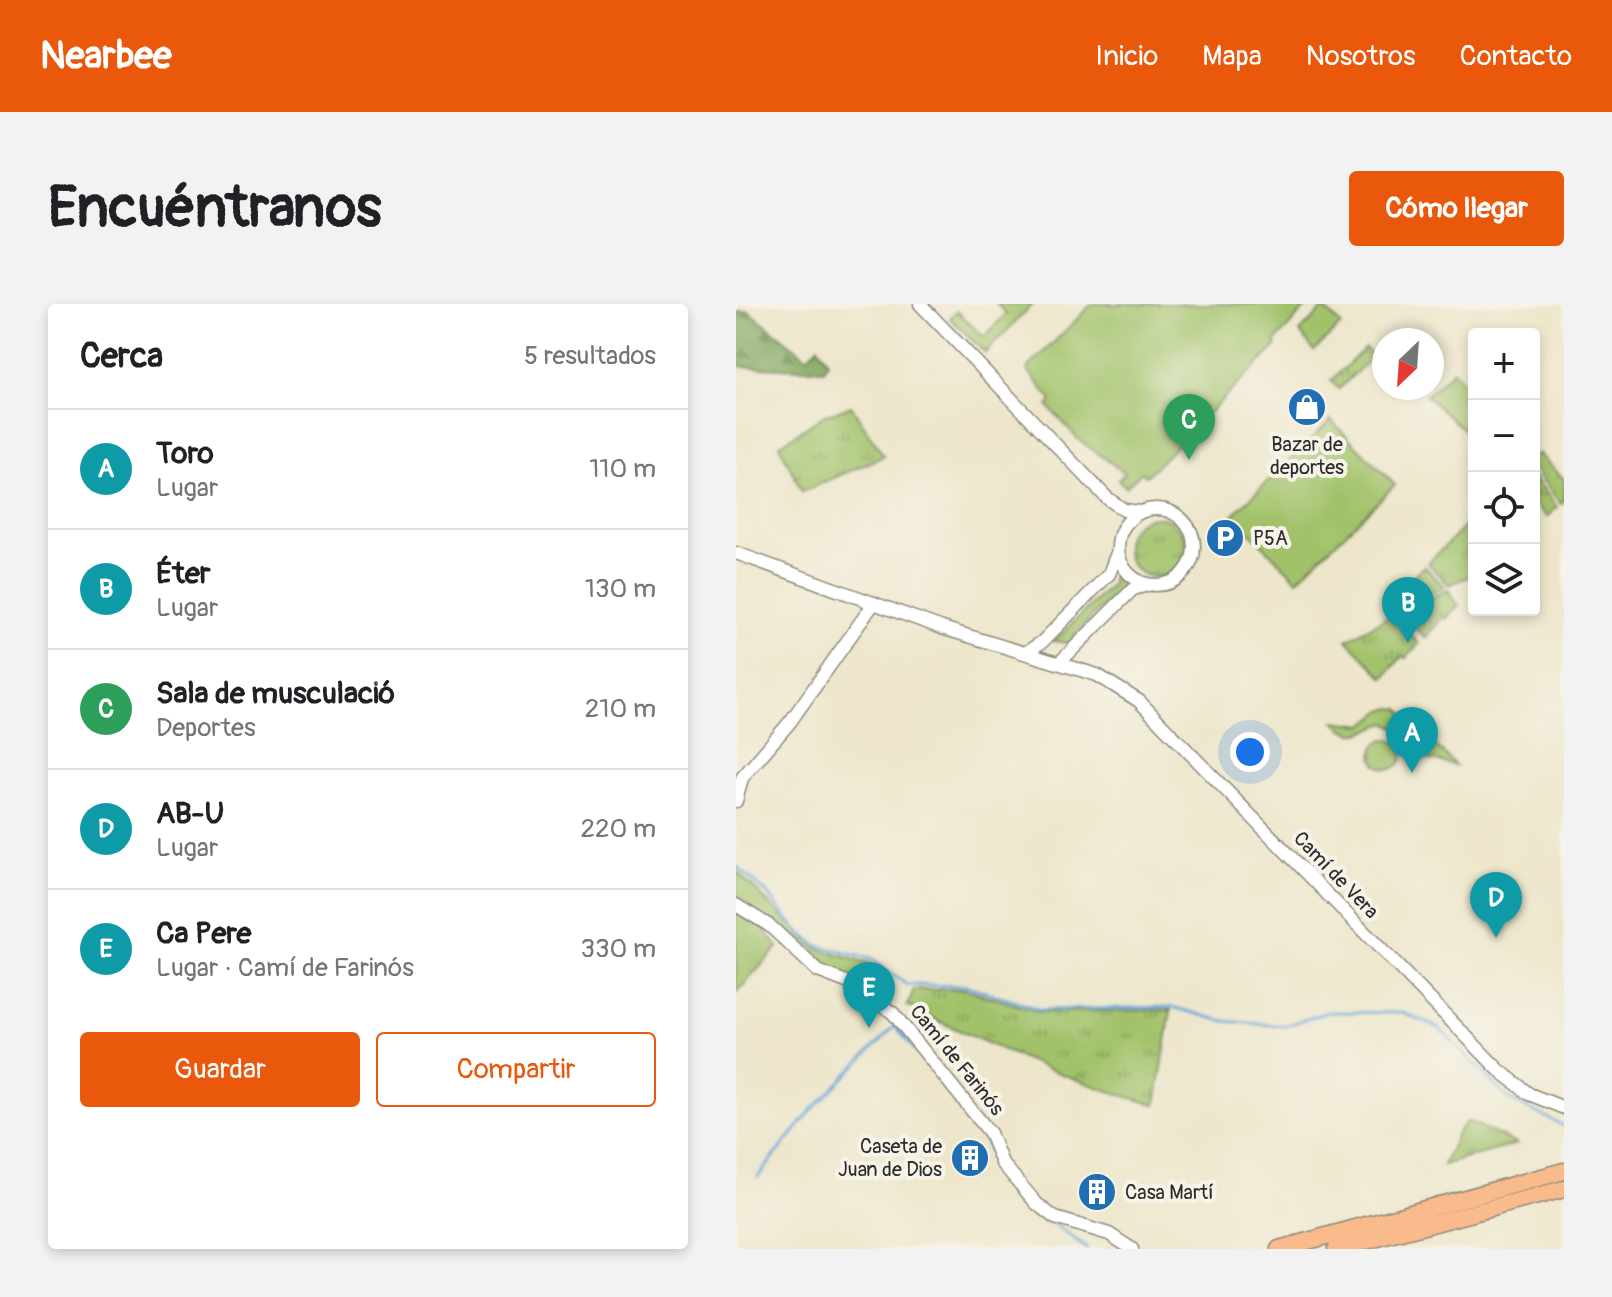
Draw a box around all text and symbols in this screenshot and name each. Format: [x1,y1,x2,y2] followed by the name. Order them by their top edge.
[40,32,172,80] text: Nearbee
[1095,39,1158,74] text: Inicio
[1202,39,1262,74] text: Mapa
[1306,39,1416,74] text: Nosotros
[1460,39,1572,74] text: Contacto
[1349,171,1564,246] button: Cómo llegar
[48,174,381,243] text: Encuéntranos
[1372,328,1444,400] north arrow
[1468,328,1540,616] map controls
[1468,328,1540,400] button: +
[80,335,163,378] text: Cerca
[524,340,656,372] text: 5 resultados
[1286,386,1328,428] shop icon: Bazar de deportes
[1163,394,1215,460] pin: C
[1468,400,1540,472] button: −
[1270,432,1344,480] place label: Bazar de deportes
[156,435,214,472] text: Toro
[98,453,114,485] text: A
[589,453,656,485] text: 110 m
[156,472,218,504] text: Lugar
[1468,472,1540,544] button: locate
[1204,517,1246,559] parking icon: P5A
[1253,526,1288,551] place label: P5A
[1468,544,1540,616] button: layers
[156,555,210,592] text: Éter
[99,573,113,605] text: B
[585,573,656,605] text: 130 m
[1382,577,1434,643] pin: B
[156,592,218,624] text: Lugar
[156,675,395,712] text: Sala de musculació
[98,693,114,725] text: C
[585,693,656,725] text: 210 m
[1386,707,1438,773] pin: A
[156,712,256,744] text: Deportes
[1230,732,1270,772] your location
[156,795,224,832] text: AB-U
[98,813,114,845] text: D
[580,813,656,845] text: 220 m
[1288,826,1384,924] street label: Camí de Vera
[156,832,218,864] text: Lugar
[1470,872,1522,938] pin: D
[156,915,251,952] text: Ca Pere
[99,933,113,965] text: E
[580,933,656,965] text: 330 m
[156,952,414,984] text: Lugar · Camí de Farinós
[843,962,895,1028] pin: E
[905,1000,1009,1121] street label: Camí de Farinós
[80,1032,360,1107] button: Guardar
[376,1032,656,1107] button: Compartir
[838,1134,942,1182] place label: Caseta de Juan de Dios
[949,1137,991,1179] building icon: Caseta de Juan de Dios
[1076,1171,1118,1213] building icon: Casa Martí
[1125,1180,1214,1205] place label: Casa Martí

